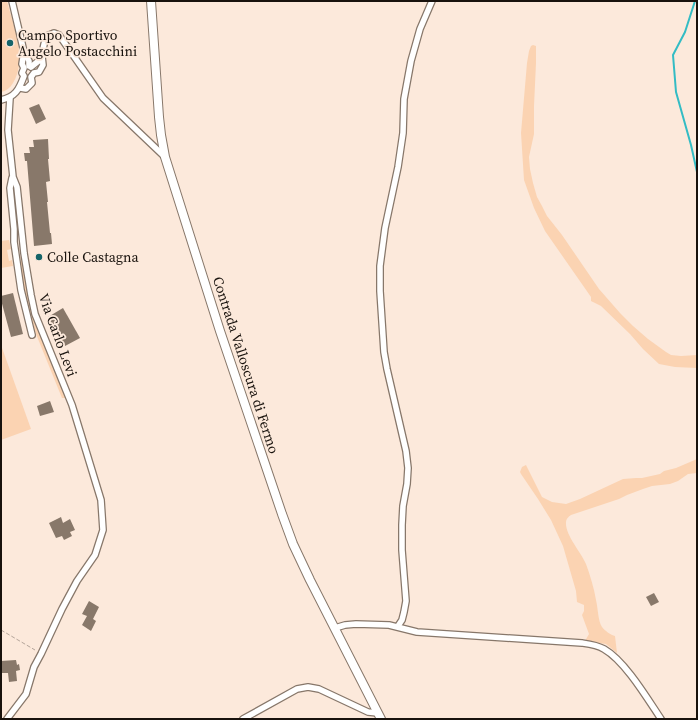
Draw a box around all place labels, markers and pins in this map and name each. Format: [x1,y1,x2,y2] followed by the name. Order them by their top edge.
[18,25,137,61] place label: Campo Sportivo Angelo Postacchini
[5,38,15,48] marker: Campo Sportivo Angelo Postacchini
[47,247,139,267] place label: Colle Castagna
[34,252,44,262] marker: Colle Castagna

